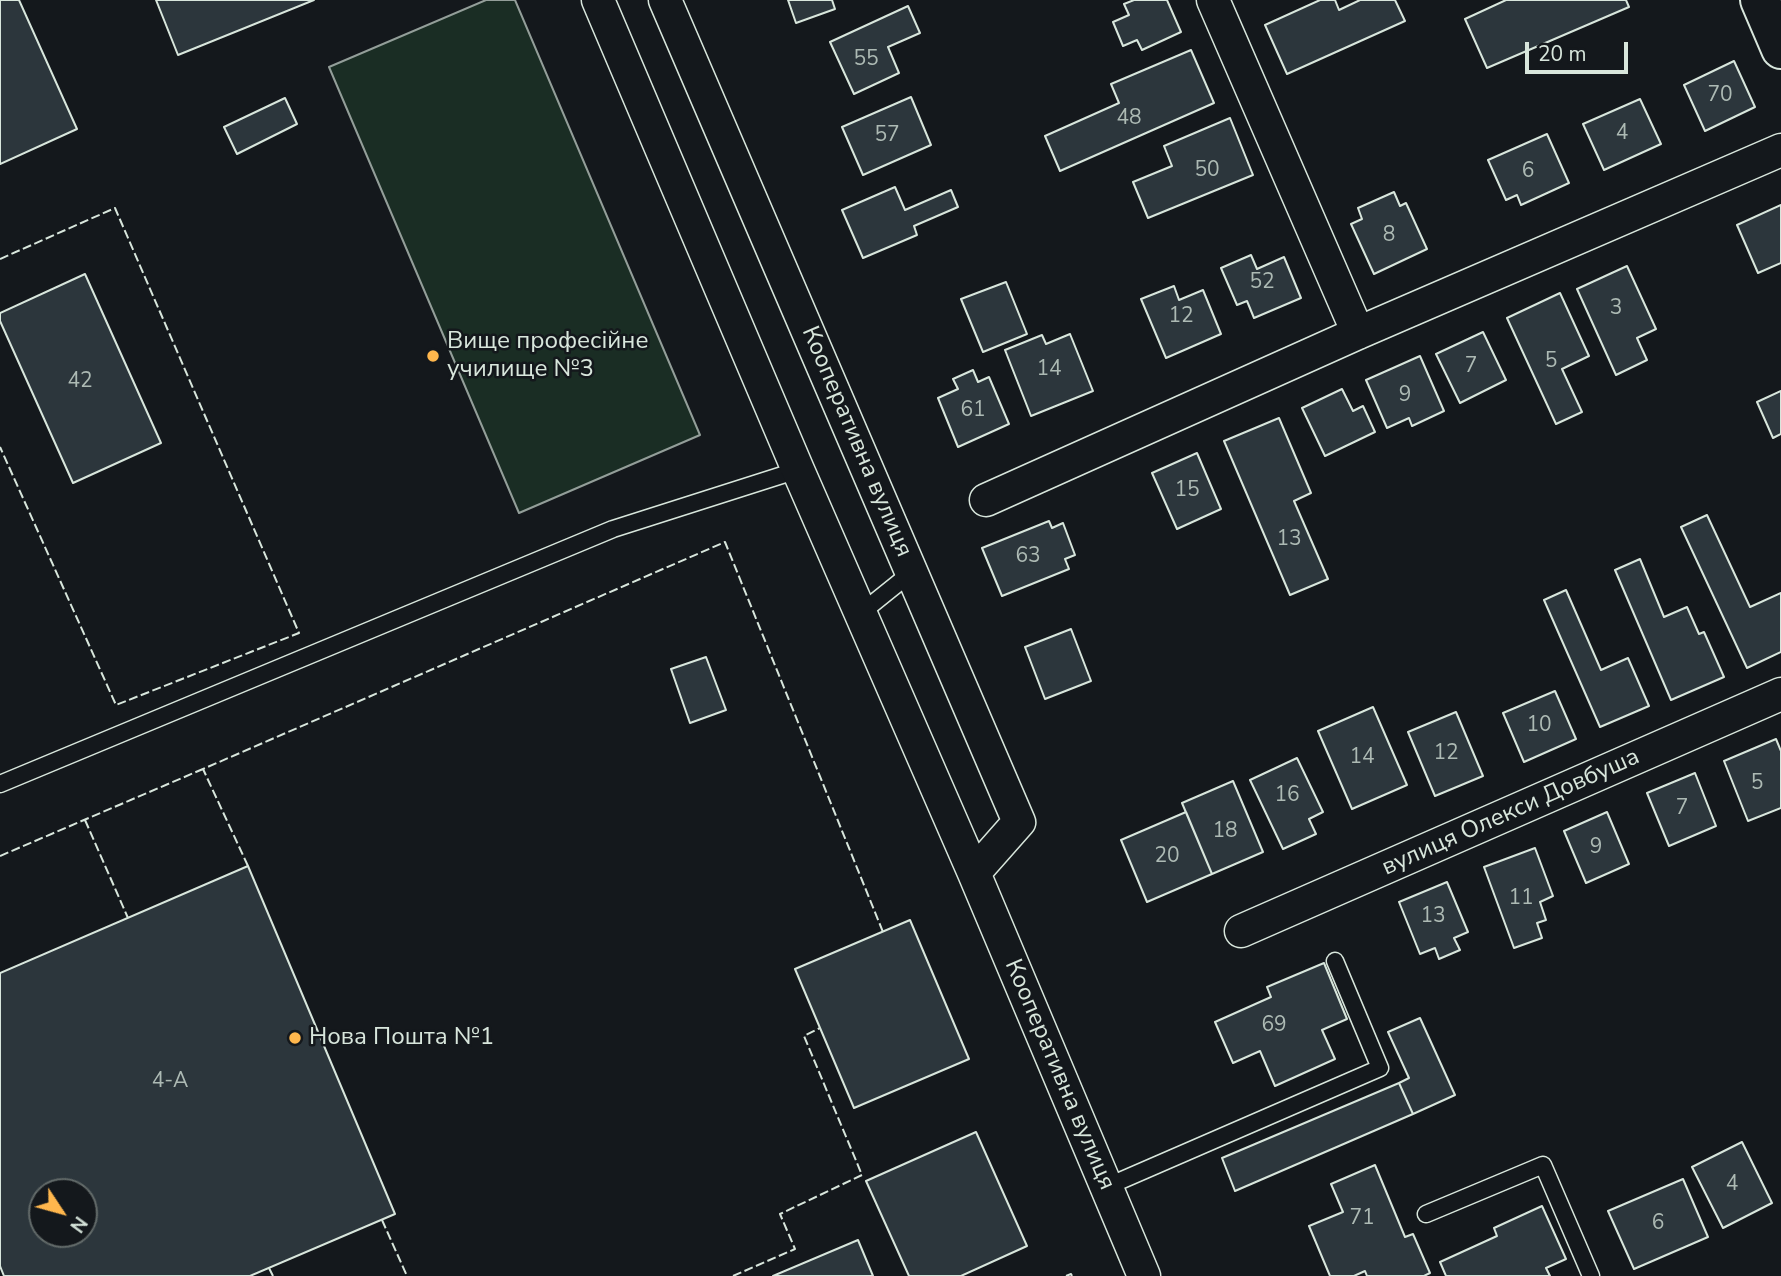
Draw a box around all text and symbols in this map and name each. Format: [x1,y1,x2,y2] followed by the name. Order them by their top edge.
[1529,28,1632,72] scale bar
[1538,40,1587,68] text: 20 m
[853,47,879,73] house number: 55
[1707,83,1733,109] house number: 70
[1116,106,1142,132] house number: 48
[1616,121,1628,147] house number: 4
[874,123,900,149] house number: 57
[1194,158,1220,184] house number: 50
[1522,159,1534,185] house number: 6
[1383,223,1395,249] house number: 8
[1249,270,1275,296] house number: 52
[1610,296,1622,322] house number: 3
[1168,304,1194,330] house number: 12
[794,322,918,562] street label: Кооперативна вулиця
[447,328,648,384] place label: Вище професійне училище №3
[425,348,441,364] marker: Вище професійне училище №3
[1545,349,1557,375] house number: 5
[1465,354,1477,380] house number: 7
[1036,357,1062,383] house number: 14
[67,369,93,395] house number: 42
[1399,383,1411,409] house number: 9
[960,398,986,424] house number: 61
[1174,478,1200,504] house number: 15
[1276,527,1302,553] house number: 13
[1015,544,1041,570] house number: 63
[1526,713,1552,739] house number: 10
[1433,741,1459,767] house number: 12
[1378,743,1644,883] street label: вулиця Олекси Довбуша
[1349,745,1375,771] house number: 14
[1751,771,1763,797] house number: 5
[1274,783,1300,809] house number: 16
[1676,796,1688,822] house number: 7
[1212,819,1238,845] house number: 18
[1590,835,1602,861] house number: 9
[1154,844,1180,870] house number: 20
[1508,886,1534,912] house number: 11
[1420,904,1446,930] house number: 13
[997,955,1121,1195] street label: Кооперативна вулиця
[1261,1013,1287,1039] house number: 69
[309,1024,494,1052] place label: Нова Пошта №1
[287,1030,303,1046] marker: Нова Пошта №1
[152,1069,188,1095] house number: 4-А
[1726,1172,1738,1198] house number: 4
[28,1178,98,1248] north arrow
[1349,1206,1375,1232] house number: 71
[64,1211,93,1238] text: N
[1652,1211,1664,1237] house number: 6

